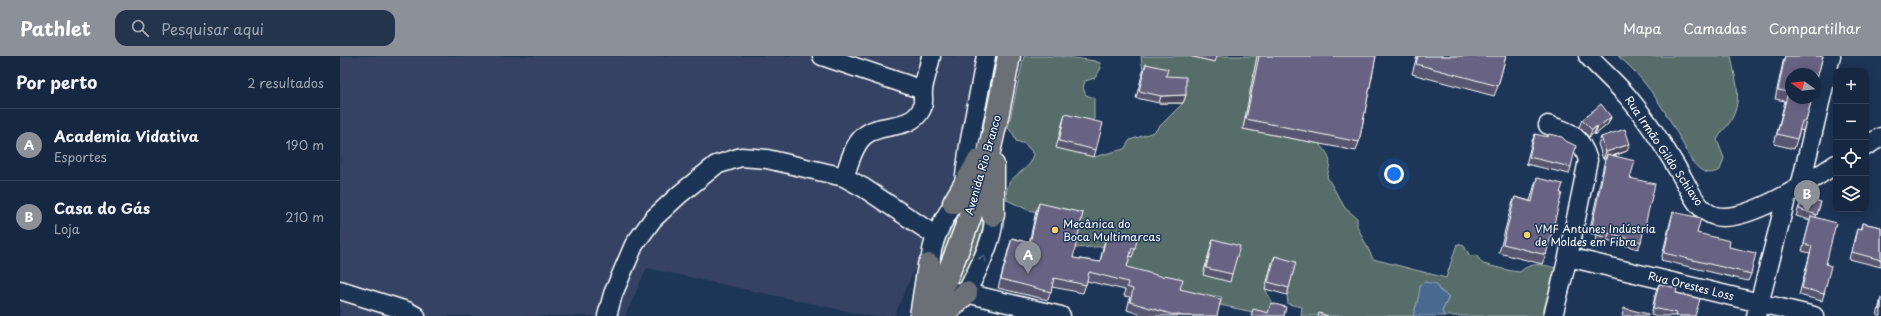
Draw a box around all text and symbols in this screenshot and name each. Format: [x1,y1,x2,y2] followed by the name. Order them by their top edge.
[115,10,395,46] search box
[20,14,91,42] text: Pathlet
[129,17,151,39] icon: search
[161,17,264,40] text: Pesquisar aqui
[1623,18,1661,39] text: Mapa
[1683,18,1747,39] text: Camadas
[1769,18,1861,39] text: Compartilhar
[1785,68,1821,104] north arrow
[1833,68,1869,212] map controls
[1833,68,1869,104] button: +
[16,69,97,95] text: Por perto
[247,73,324,92] text: 2 resultados
[1621,92,1708,209] street label: Rua Irmão Gildo Schiavo
[1833,104,1869,140] button: −
[960,113,1005,217] street label: Avenida Rio Branco
[54,124,199,147] text: Academia Vidativa
[24,135,34,154] text: A
[285,135,324,154] text: 190 m
[1833,140,1869,176] button: locate
[54,147,107,166] text: Esportes
[1384,164,1404,184] your location
[1833,176,1869,212] button: layers
[1794,180,1820,213] pin: B
[54,196,150,219] text: Casa do Gás
[25,207,33,226] text: B
[285,207,324,226] text: 210 m
[1063,215,1160,245] place label: Mecânica do Boca Multimarcas
[54,219,80,238] text: Loja
[1535,220,1656,250] place label: VMF Antunes Indústria de Moldes em Fibra
[1050,225,1060,235] marker: Mecânica do Boca Multimarcas
[1522,230,1532,240] marker: VMF Antunes Indústria de Moldes em Fibra
[1015,241,1041,274] pin: A
[978,254,986,261] one-way arrow
[1646,267,1736,304] street label: Rua Orestes Loss

